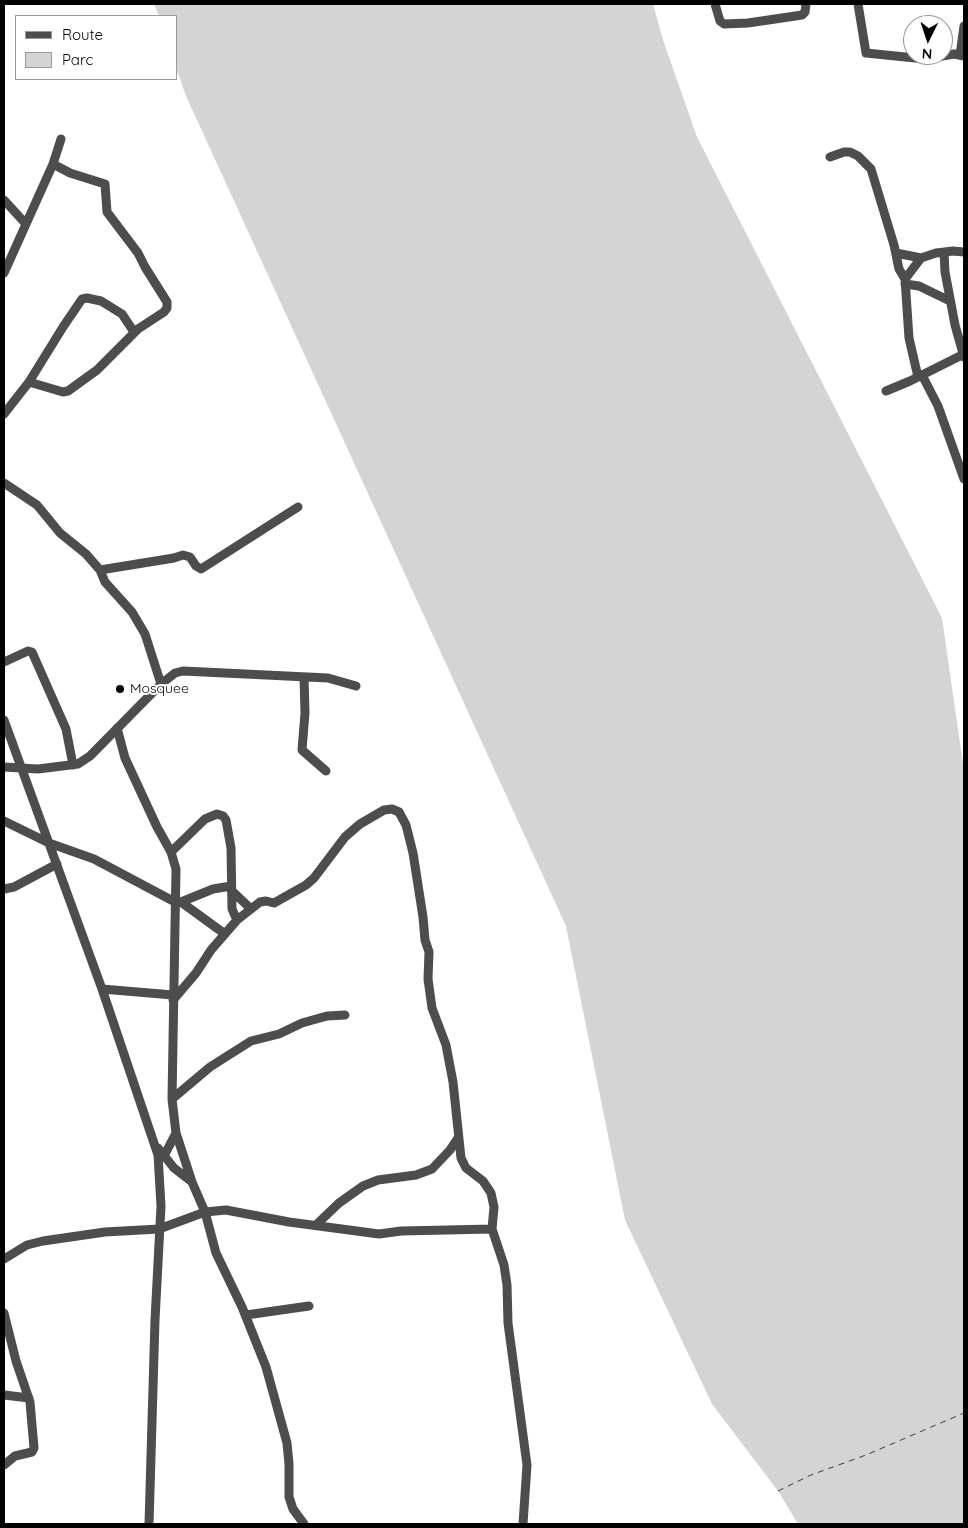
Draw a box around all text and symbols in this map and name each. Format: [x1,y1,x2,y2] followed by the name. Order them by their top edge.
[15,15,178,80] legend
[903,15,953,65] north arrow
[62,25,103,44] text: Route
[921,45,933,63] text: N
[62,50,93,69] text: Parc
[130,681,189,697] place label: Mosquee
[114,683,126,695] marker: Mosquee

